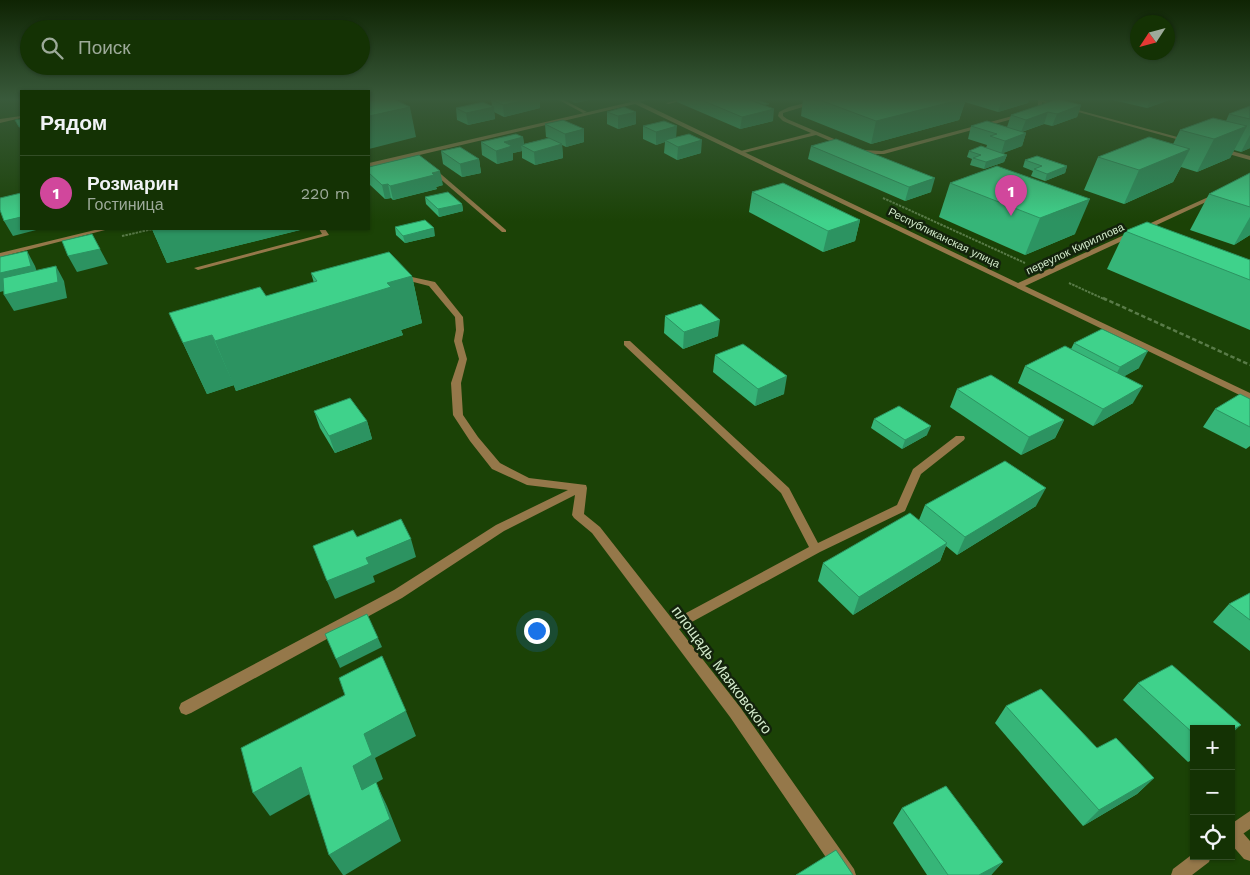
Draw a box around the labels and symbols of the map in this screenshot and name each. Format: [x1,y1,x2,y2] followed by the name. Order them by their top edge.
[1130,15,1175,60] north arrow
[995,175,1027,216] pin: 1
[886,205,1003,271] street label: Республиканская улица
[1024,220,1127,277] street label: переулок Кириллова
[668,602,776,738] street label: площадь Маяковского
[524,618,550,644] your location

